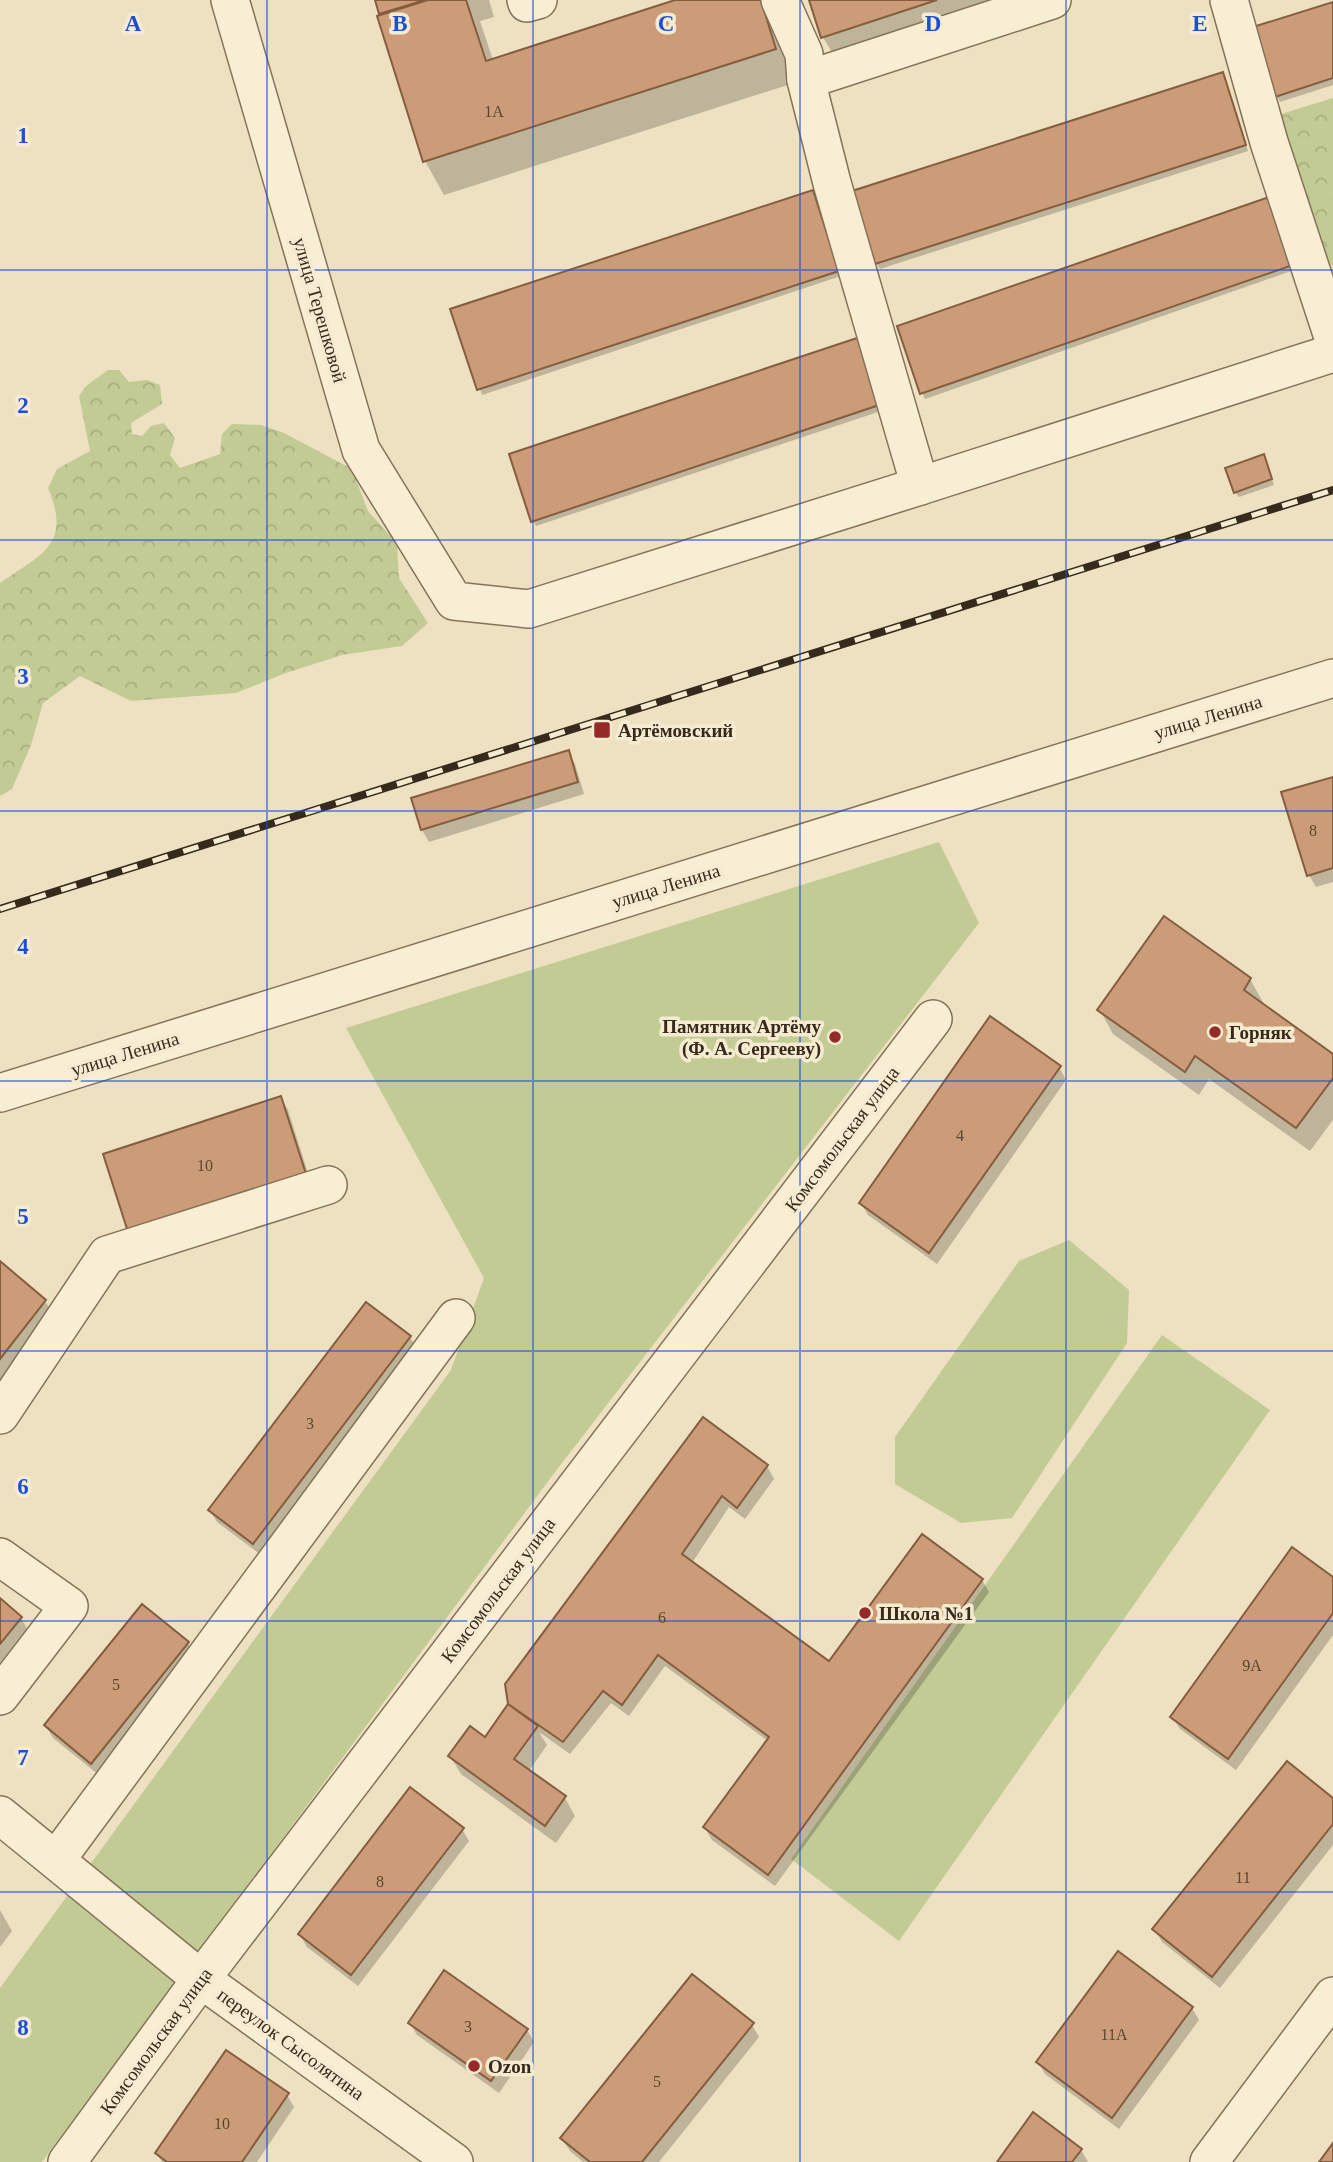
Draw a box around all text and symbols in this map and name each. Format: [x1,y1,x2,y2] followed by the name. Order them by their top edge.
[125,11,142,36] text: A
[392,11,408,36] text: B
[658,11,674,36] text: C
[925,11,941,36] text: D
[1192,11,1208,36] text: E
[484,103,504,120] house number: 1А
[17,123,29,148] text: 1
[289,235,351,385] street label: улица Терешковой
[17,393,29,418] text: 2
[17,664,29,689] text: 3
[1151,690,1265,743] street label: улица Ленина
[592,720,612,740] marker: Артёмовский
[618,720,733,741] place label: Артёмовский
[1309,822,1317,839] house number: 8
[609,859,723,912] street label: улица Ленина
[17,934,29,959] text: 4
[662,1016,821,1060] place label: Памятник Артёму (Ф. А. Сергееву)
[1229,1022,1292,1043] place label: Горняк
[1207,1024,1223,1040] marker: Горняк
[68,1027,182,1080] street label: улица Ленина
[827,1029,843,1045] marker: Памятник Артёму (Ф. А. Сергееву)
[781,1062,904,1216] street label: Комсомольская улица
[956,1127,964,1144] house number: 4
[197,1157,213,1174] house number: 10
[17,1204,29,1229] text: 5
[306,1415,314,1432] house number: 3
[17,1474,29,1499] text: 6
[437,1513,560,1667] street label: Комсомольская улица
[879,1603,973,1624] place label: Школа №1
[857,1605,873,1621] marker: Школа №1
[658,1609,666,1626] house number: 6
[1242,1657,1262,1674] house number: 9А
[112,1676,120,1693] house number: 5
[17,1745,29,1770] text: 7
[1235,1869,1251,1886] house number: 11
[376,1873,384,1890] house number: 8
[96,1963,217,2118] street label: Комсомольская улица
[214,1984,369,2105] street label: переулок Сысолятина
[17,2015,29,2040] text: 8
[464,2018,472,2035] house number: 3
[1101,2026,1128,2043] house number: 11А
[488,2056,532,2077] place label: Ozon
[466,2058,482,2074] marker: Ozon
[653,2073,661,2090] house number: 5
[214,2115,230,2132] house number: 10

